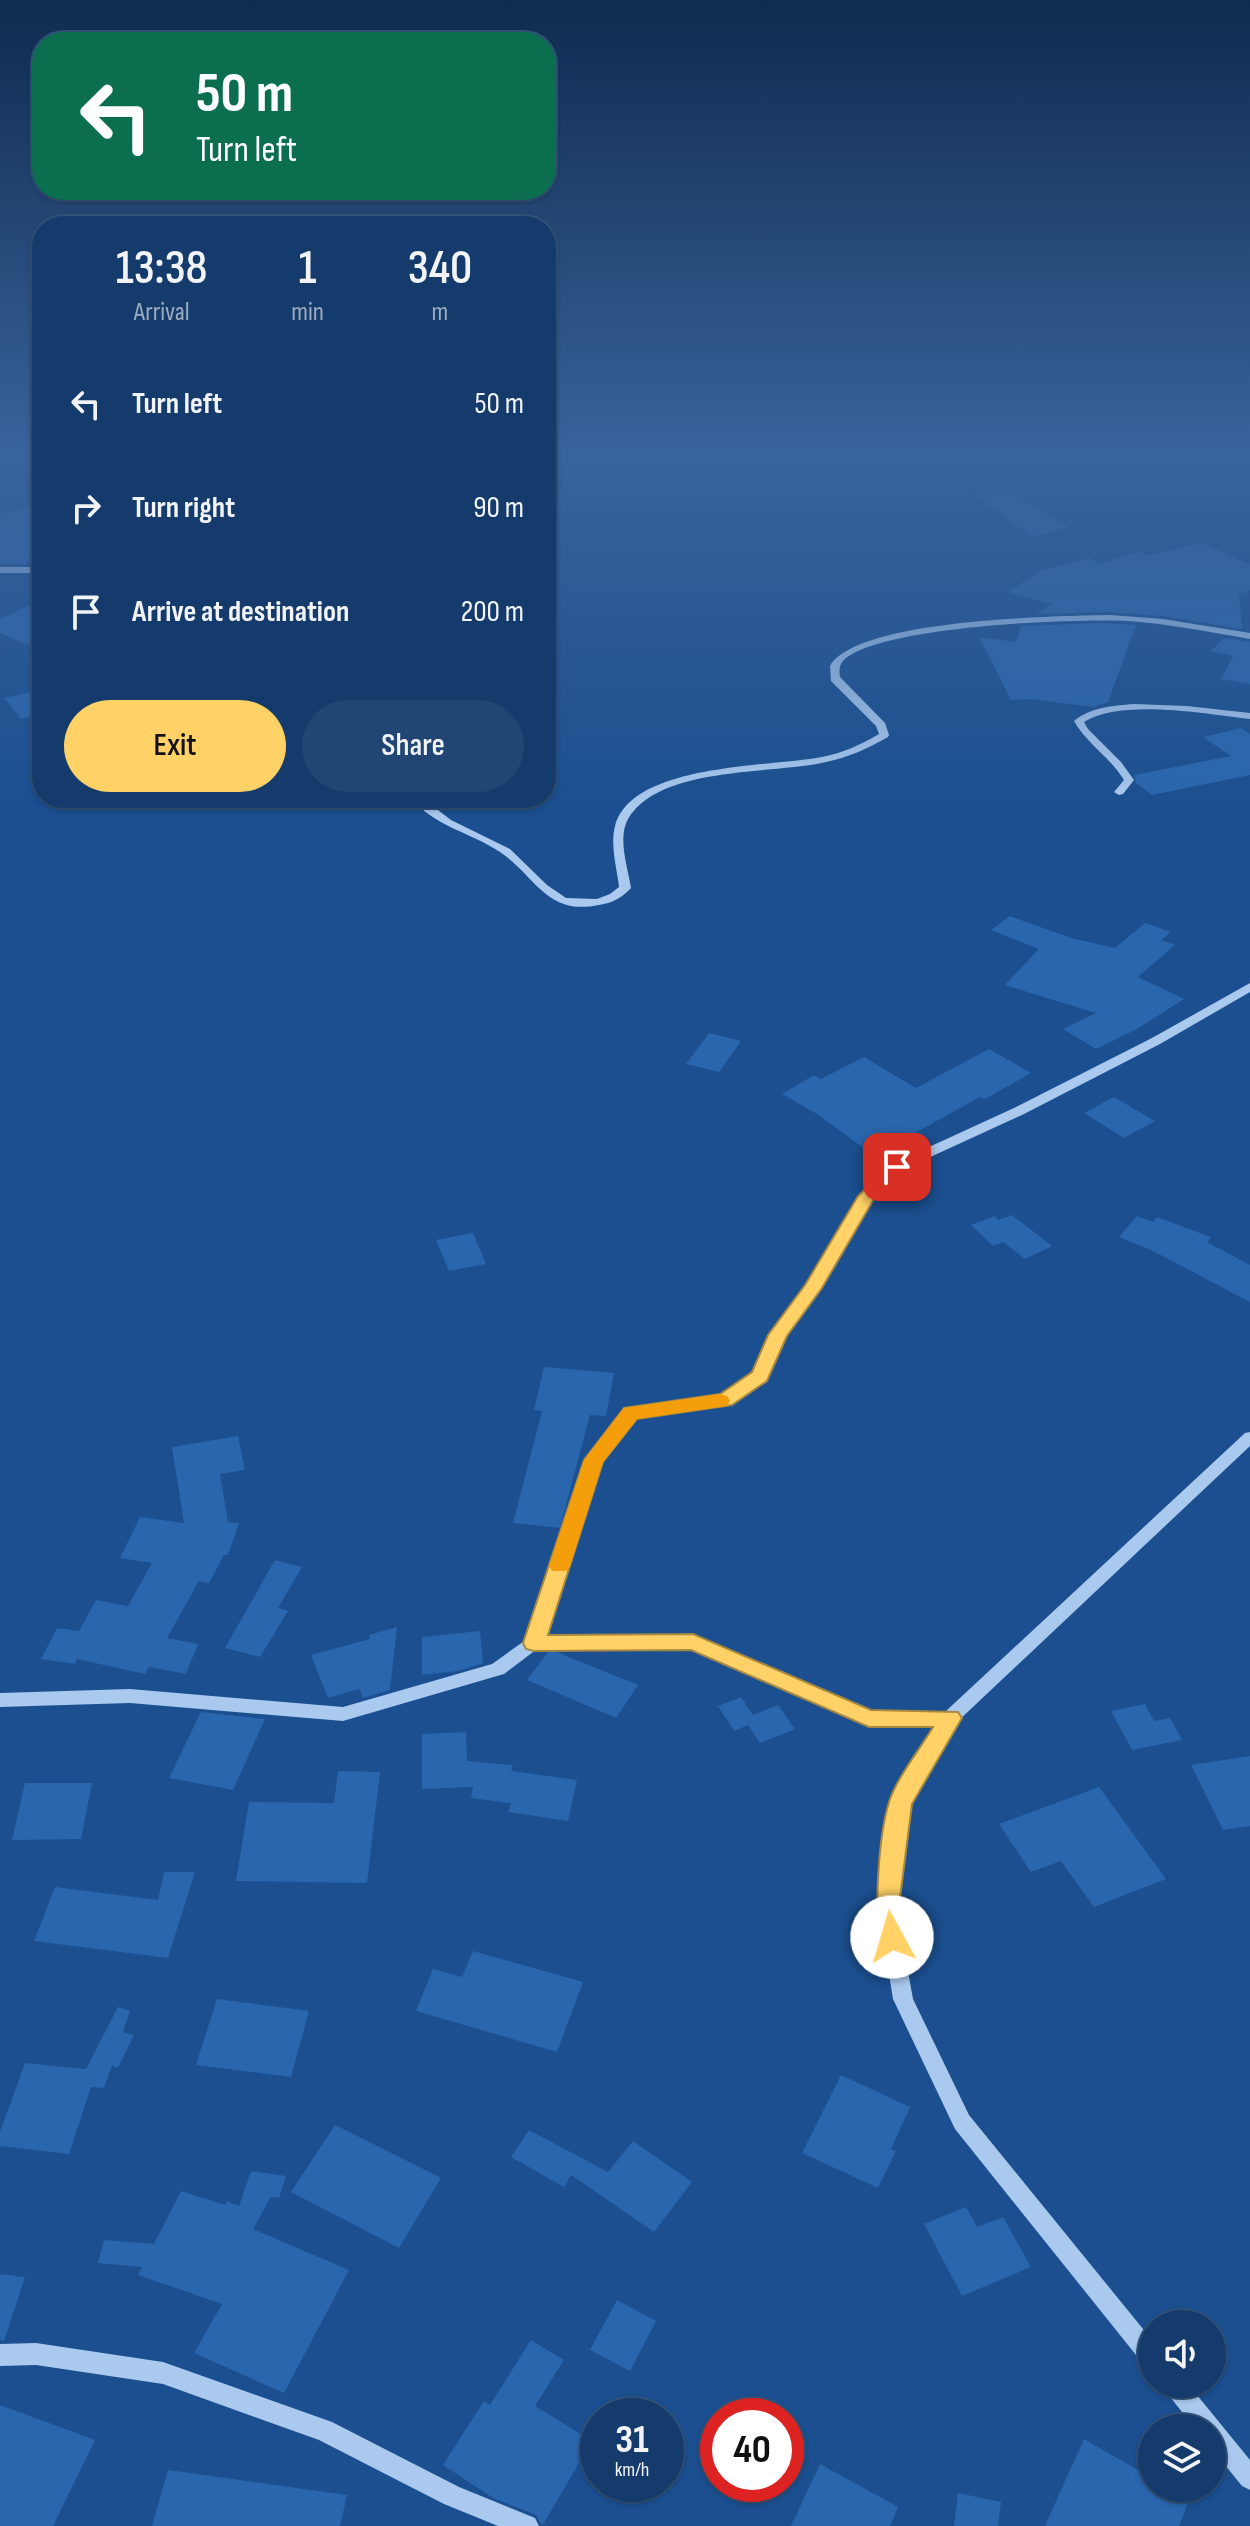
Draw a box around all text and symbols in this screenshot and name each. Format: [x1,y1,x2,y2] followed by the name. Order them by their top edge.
[196,61,293,128] text: 50 m
[64,64,168,168] icon: left
[196,129,297,172] text: Turn left
[116,240,208,297] text: 13:38
[299,240,317,297] text: 1
[408,240,472,297] text: 340
[134,297,190,328] text: Arrival
[291,297,324,328] text: min
[432,297,448,328] text: m
[64,382,108,426] icon: left
[132,386,222,422] text: Turn left
[475,386,524,422] text: 50 m
[64,486,108,530] icon: right
[132,490,235,526] text: Turn right
[473,490,524,526] text: 90 m
[64,590,108,634] icon: arrive
[132,594,349,630] text: Arrive at destination
[461,594,524,630] text: 200 m
[64,700,286,792] button: Exit
[302,700,524,792] button: Share
[863,1133,931,1201] pin
[875,1145,919,1189] icon: arrive
[850,1895,934,1979] position arrow
[1138,2310,1226,2502] map controls
[1138,2310,1226,2398] button: sound
[700,2398,804,2502] speed limit sign: 40
[1138,2414,1226,2502] button: layers
[615,2416,649,2464] text: 31
[615,2458,649,2482] text: km/h

